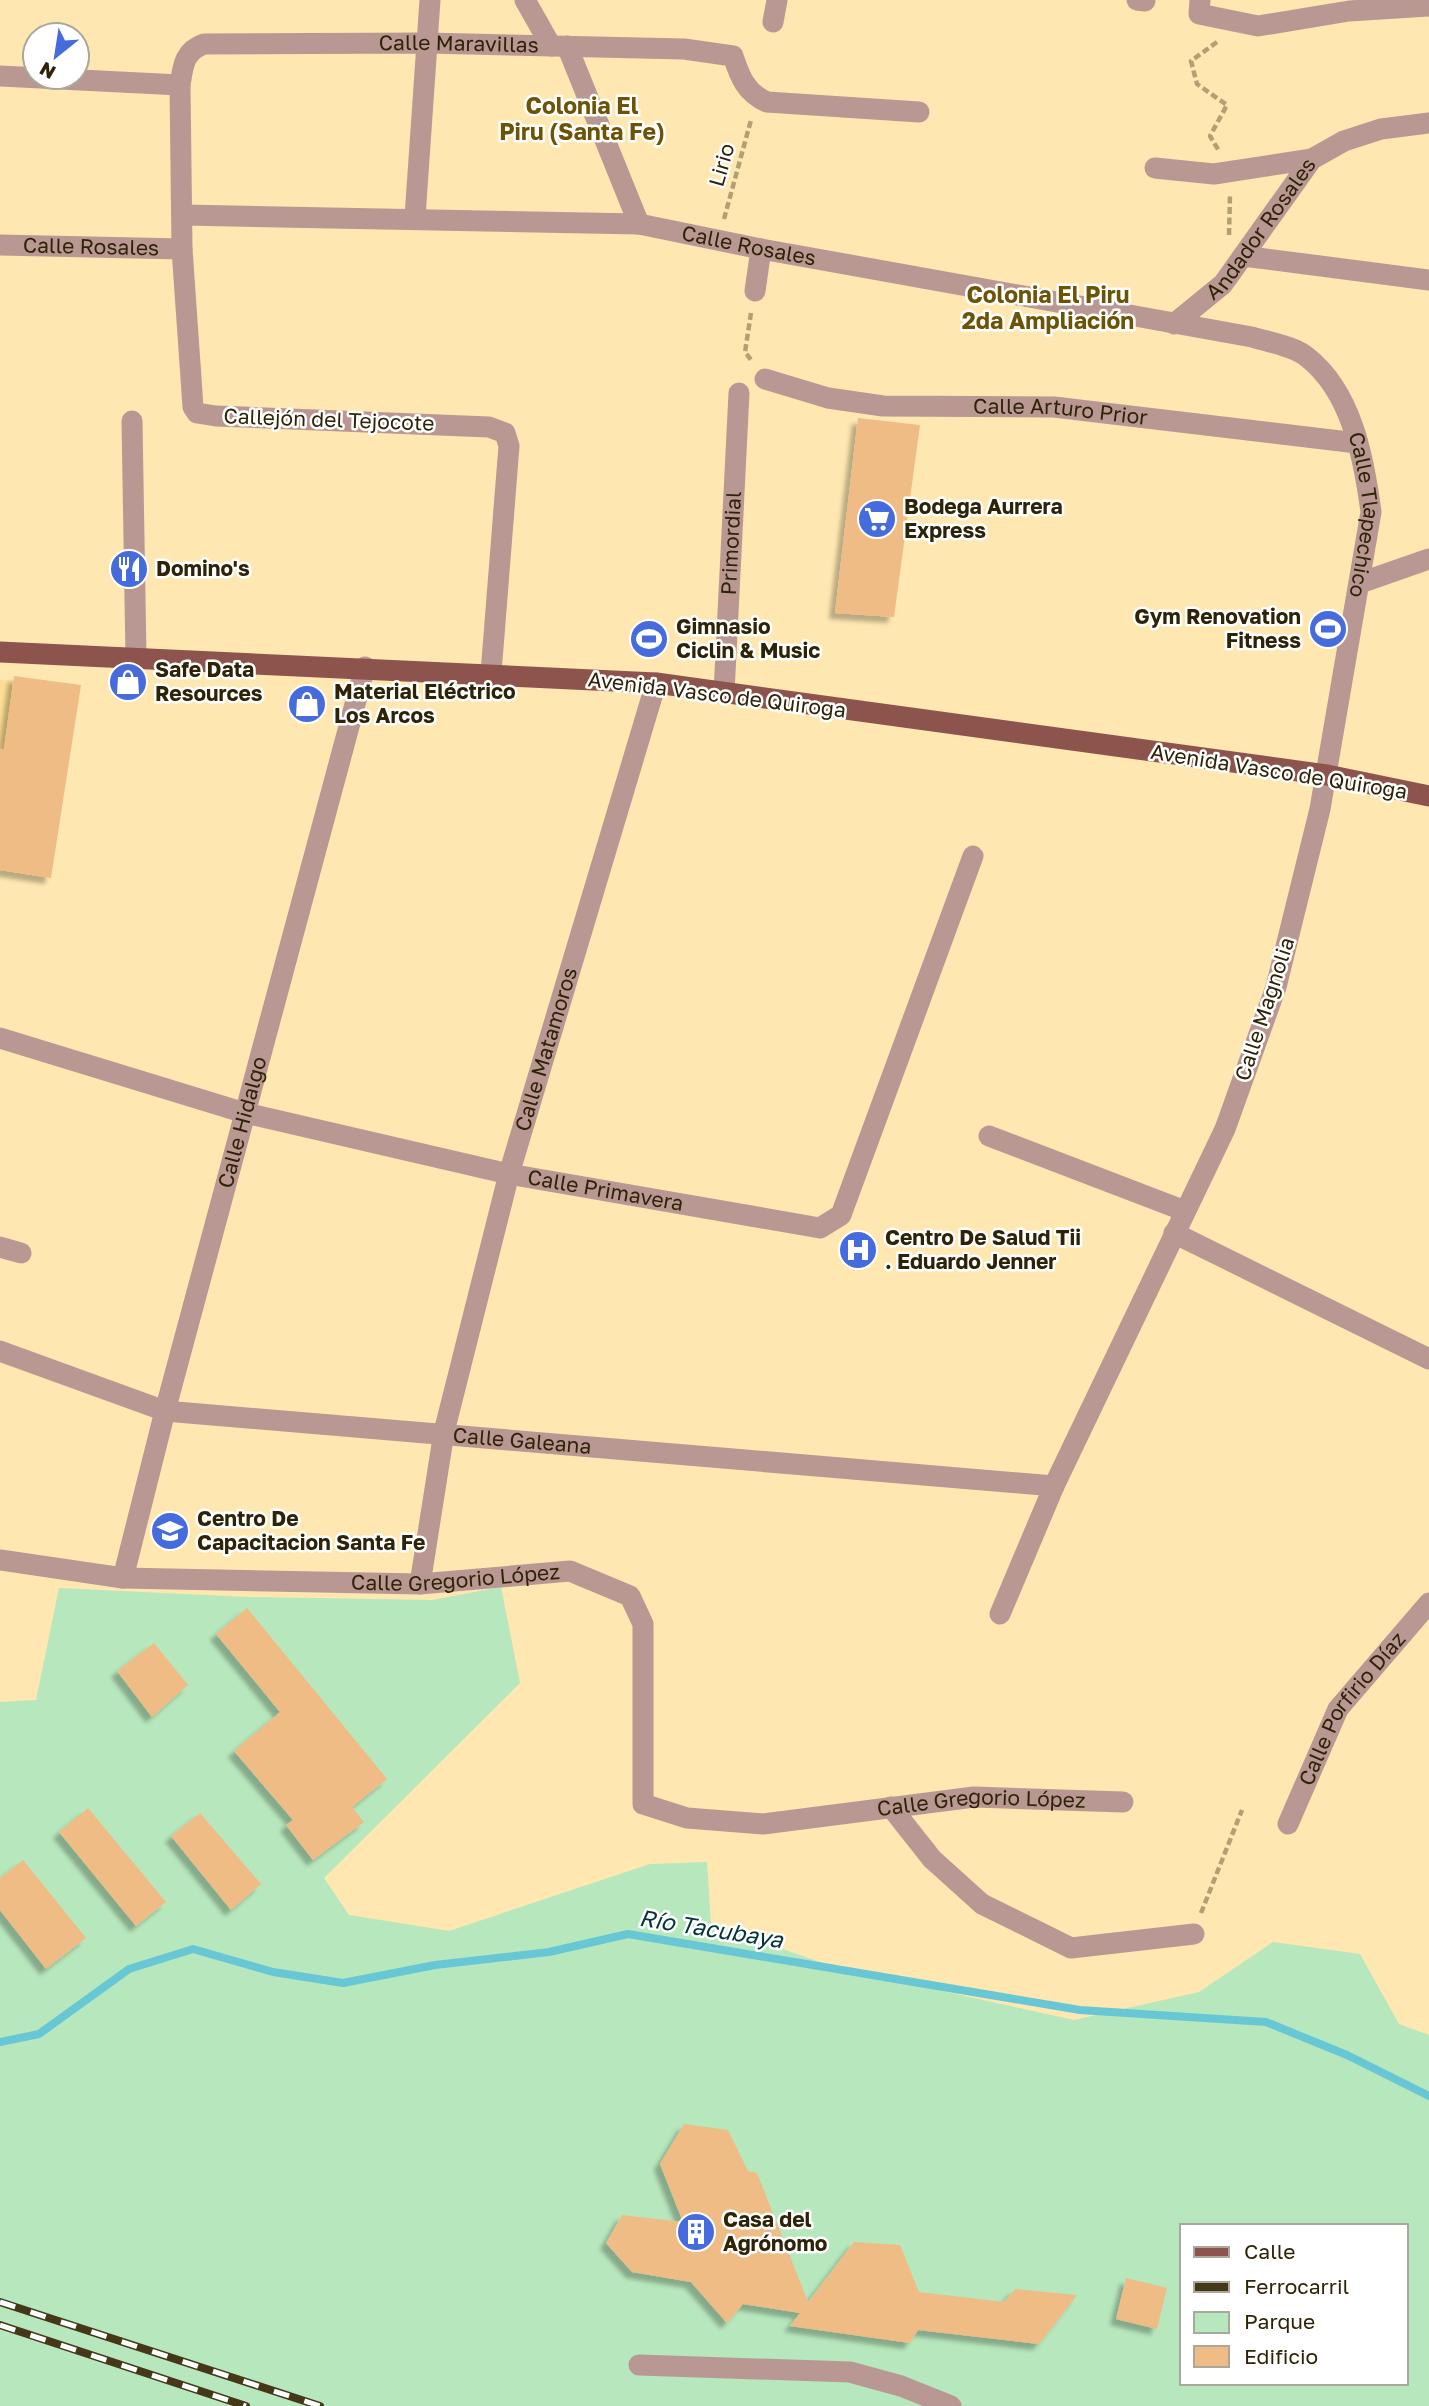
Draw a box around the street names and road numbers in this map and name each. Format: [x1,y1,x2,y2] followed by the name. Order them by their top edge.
[379,29,539,58] street label: Calle Maravillas
[702,140,740,189] street label: Lirio
[1200,152,1321,305] street label: Andador Rosales
[679,219,818,271] street label: Calle Rosales
[23,232,159,260] street label: Calle Rosales
[973,393,1149,430] street label: Calle Arturo Prior
[223,402,435,436] street label: Callejón del Tejocote
[1343,429,1386,600] street label: Calle Tlapechico
[715,491,746,596] street label: Primordial
[587,665,848,723] street label: Avenida Vasco de Quiroga
[1149,738,1409,804] street label: Avenida Vasco de Quiroga
[1229,934,1299,1084] street label: Calle Magnolia
[509,964,582,1134] street label: Calle Matamoros
[211,1053,272,1191] street label: Calle Hidalgo
[526,1163,686,1216] street label: Calle Primavera
[452,1421,593,1459] street label: Calle Galeana
[351,1558,561,1596] street label: Calle Gregorio López
[1292,1626,1411,1789] street label: Calle Porfirio Díaz
[875,1783,1086,1821] street label: Calle Gregorio López

